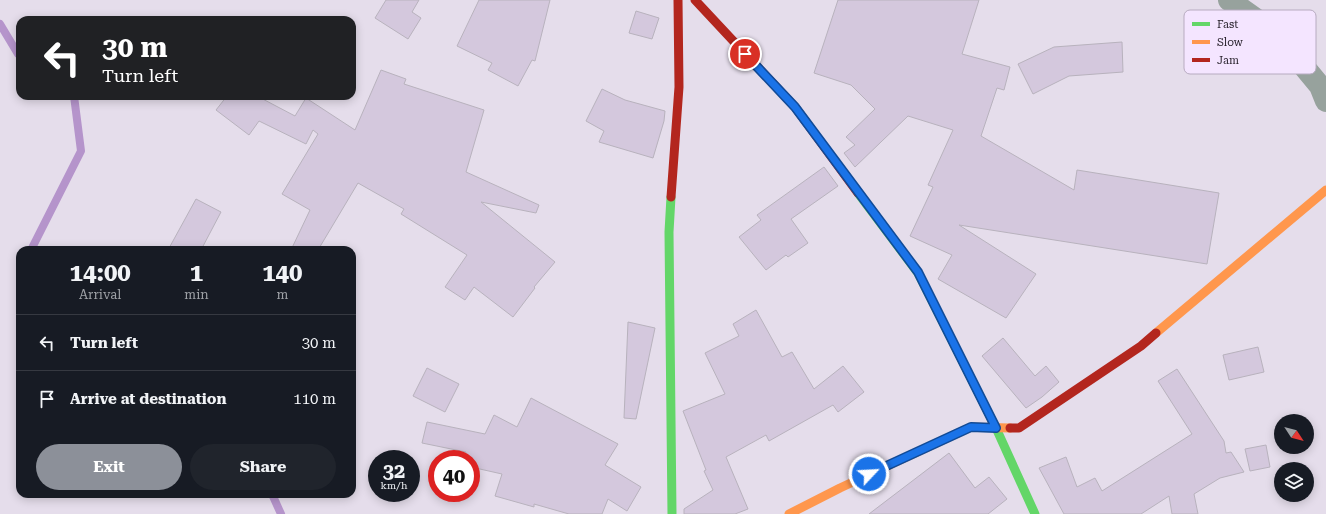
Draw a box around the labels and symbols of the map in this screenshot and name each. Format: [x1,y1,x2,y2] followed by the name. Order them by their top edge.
[1184,10,1316,74] legend
[1217,18,1238,31] text: Fast
[1217,36,1244,49] text: Slow
[728,37,762,71] pin
[1217,54,1239,67] text: Jam
[1274,414,1314,454] north arrow
[428,450,480,502] speed limit sign: 40
[848,453,890,495] position arrow

